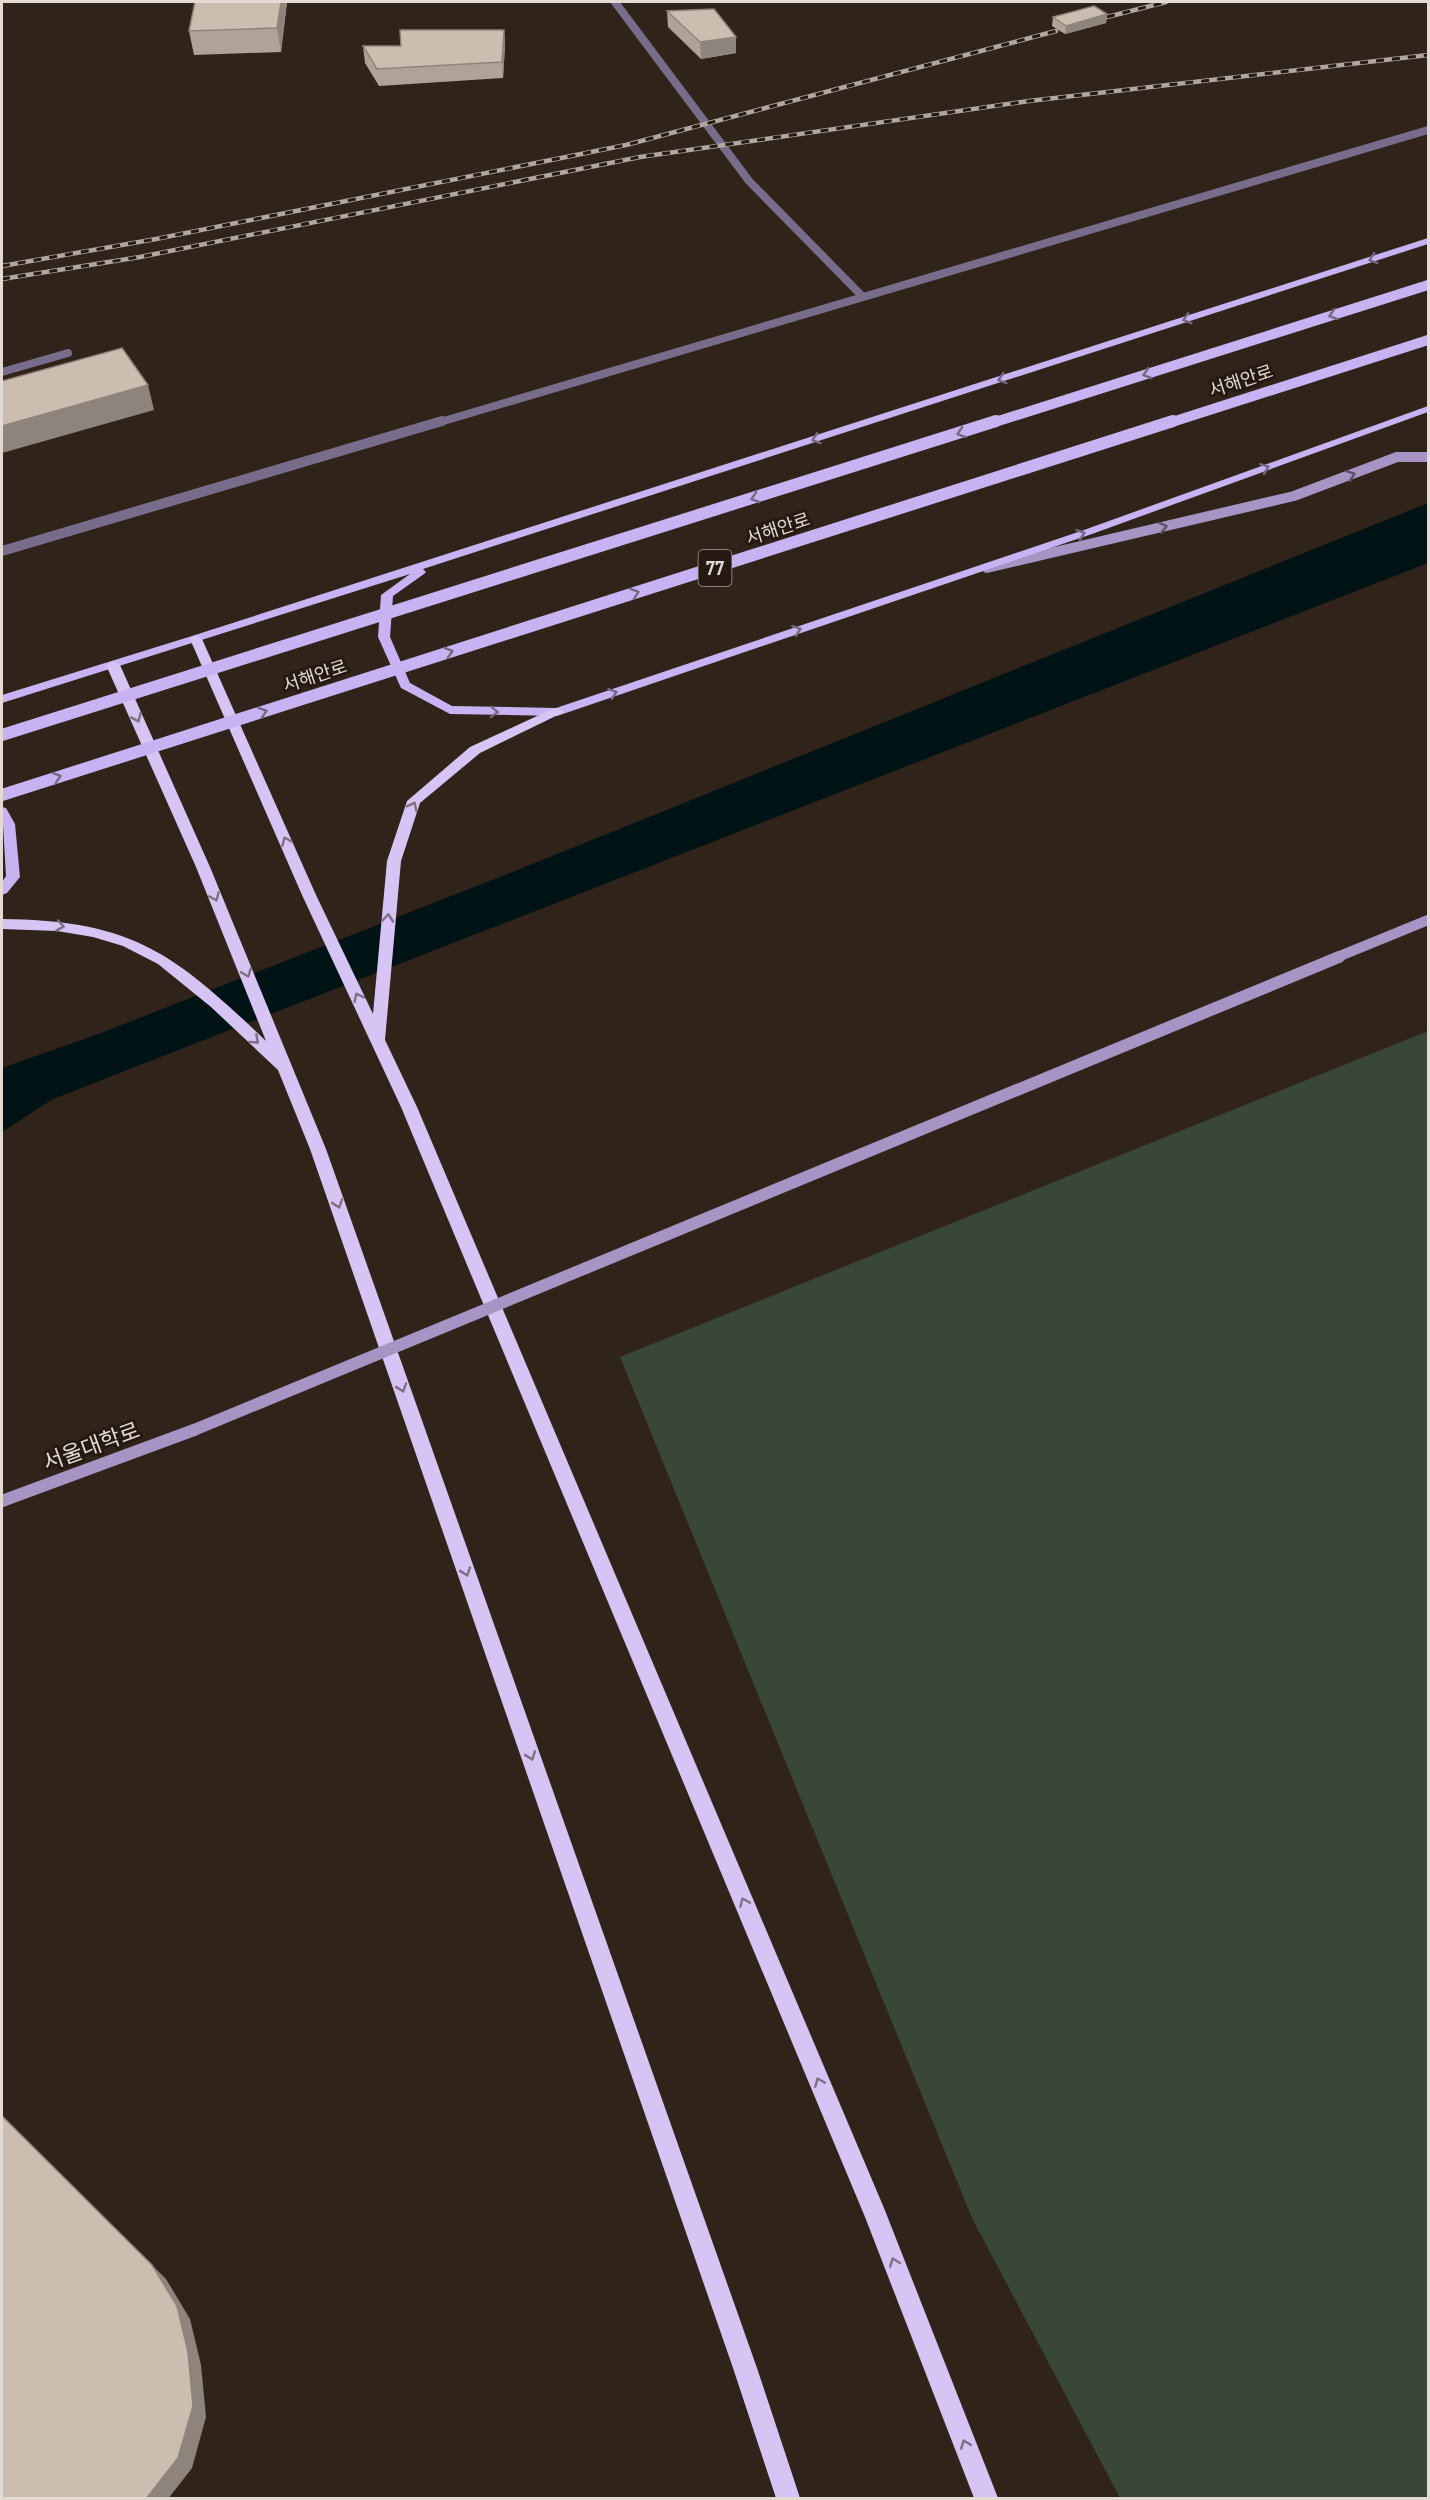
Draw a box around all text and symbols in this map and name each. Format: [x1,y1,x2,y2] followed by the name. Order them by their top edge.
[1368,252,1379,264] one-way arrow
[1328,308,1339,320] one-way arrow
[1182,312,1193,324] one-way arrow
[1206,361,1276,402] street label: 서해안로
[1142,367,1153,379] one-way arrow
[997,372,1008,384] one-way arrow
[956,425,967,438] one-way arrow
[811,432,822,444] one-way arrow
[1259,462,1270,475] one-way arrow
[1345,470,1356,483] one-way arrow
[750,490,761,503] one-way arrow
[743,509,813,550] street label: 서해안로
[1158,521,1168,534] one-way arrow
[1075,528,1086,541] one-way arrow
[698,550,732,586] road number: 77
[629,588,640,600] one-way arrow
[791,625,802,638] one-way arrow
[443,647,454,660] one-way arrow
[280,656,350,697] street label: 서해안로
[607,688,618,700] one-way arrow
[490,705,499,718] one-way arrow
[257,707,268,719] one-way arrow
[129,712,141,723] one-way arrow
[51,772,62,785] one-way arrow
[406,802,418,813] one-way arrow
[281,836,293,847] one-way arrow
[208,890,220,901] one-way arrow
[382,914,395,923] one-way arrow
[54,919,64,932] one-way arrow
[239,967,252,977] one-way arrow
[353,993,365,1004] one-way arrow
[248,1033,259,1044] one-way arrow
[330,1198,343,1209] one-way arrow
[395,1382,407,1393] one-way arrow
[39,1417,144,1477] street label: 서울대학로
[459,1566,472,1577] one-way arrow
[523,1750,536,1761] one-way arrow
[739,1898,751,1909] one-way arrow
[814,2077,826,2088] one-way arrow
[889,2258,901,2269] one-way arrow
[959,2439,972,2450] one-way arrow

